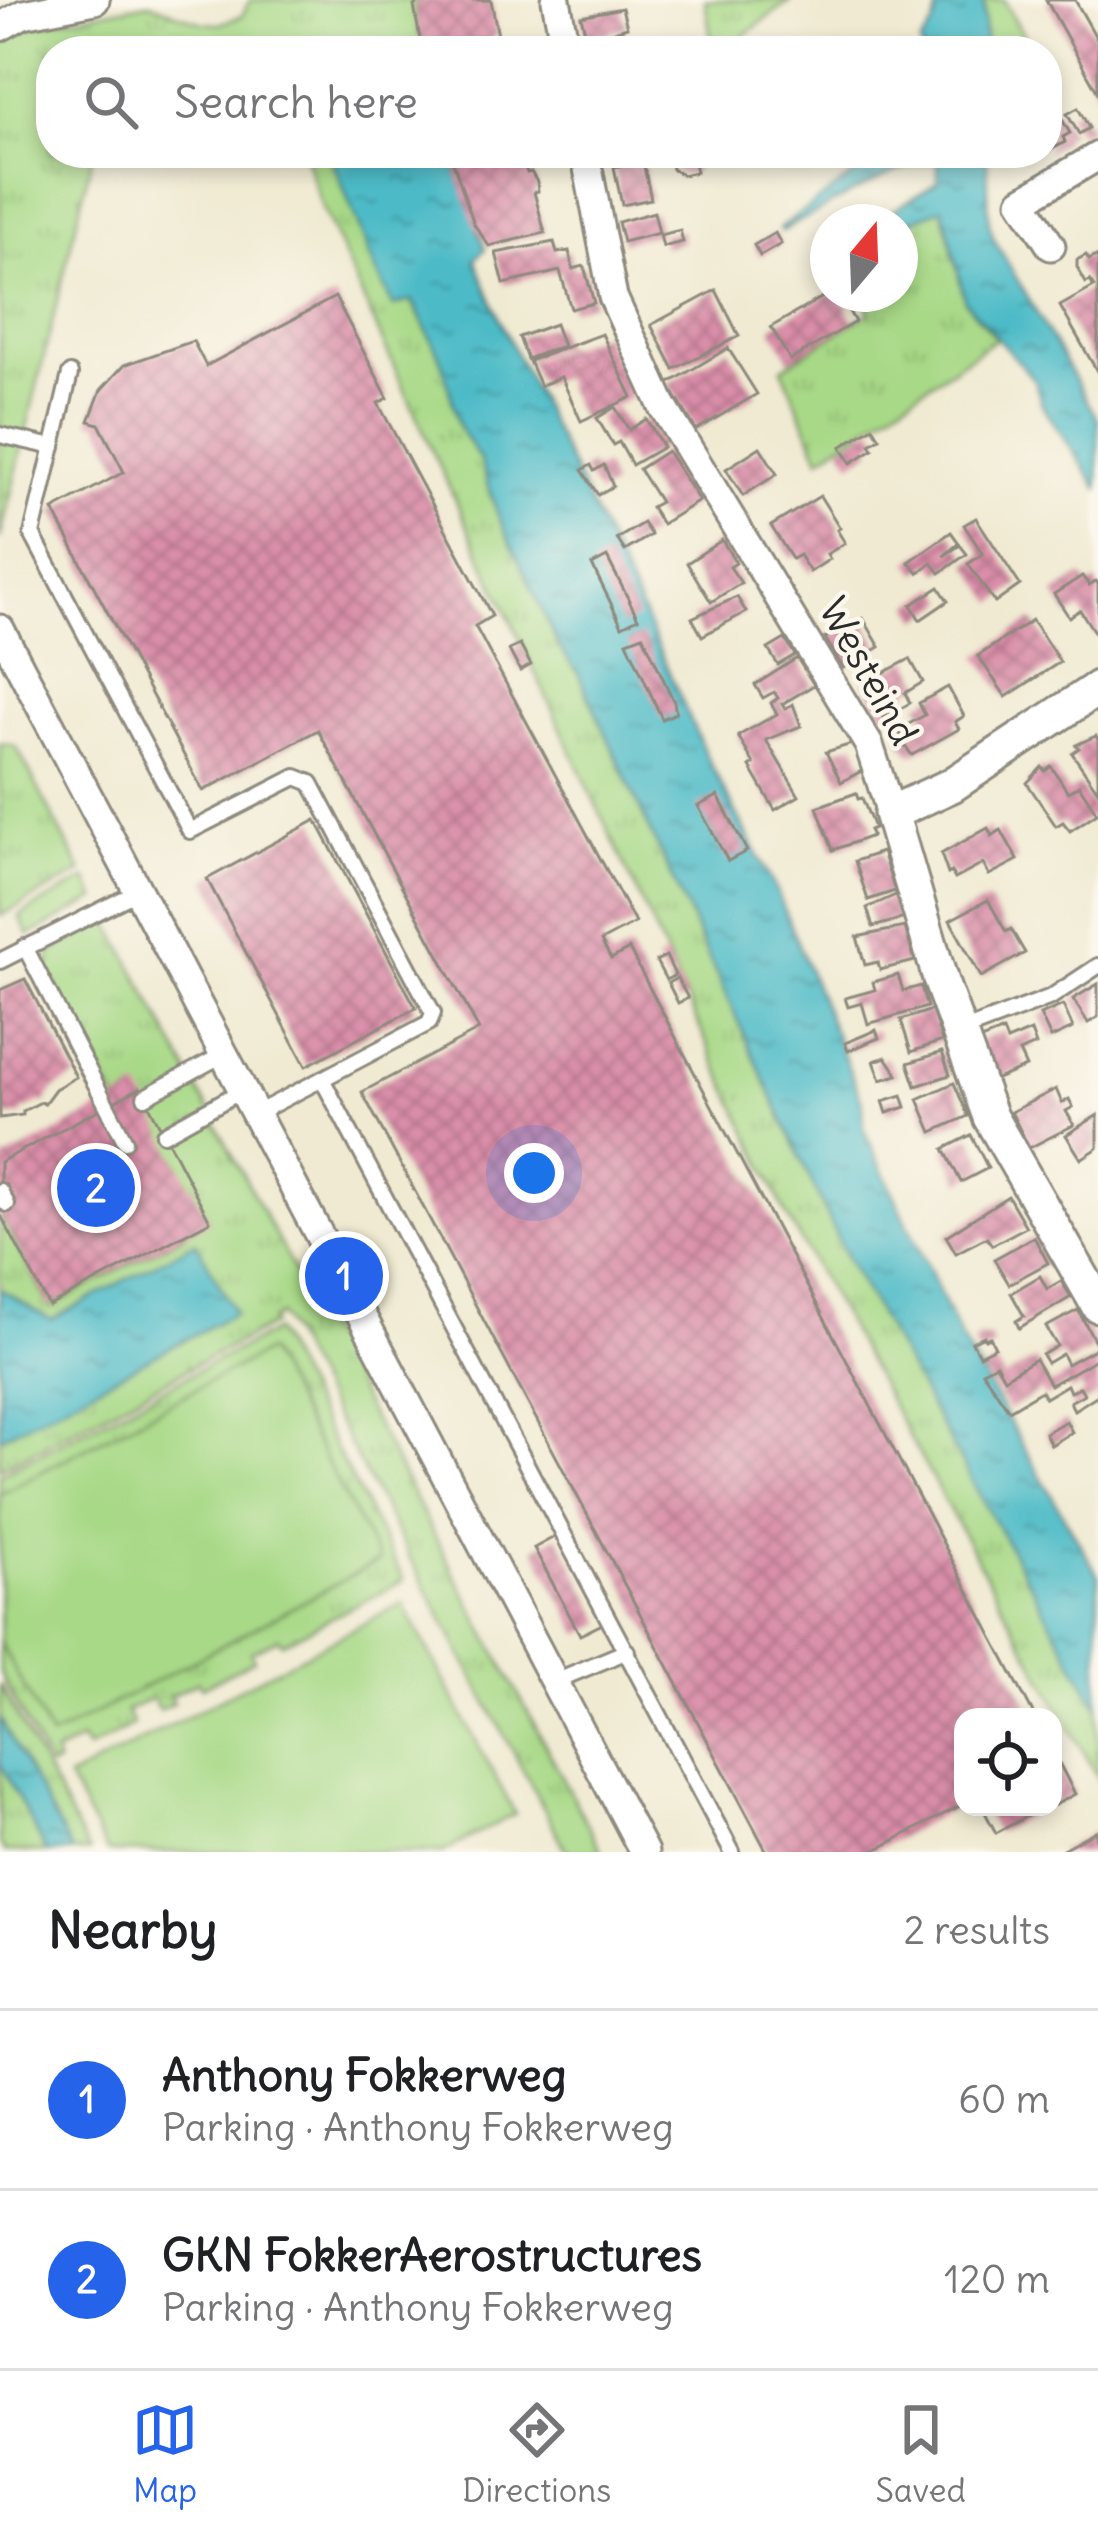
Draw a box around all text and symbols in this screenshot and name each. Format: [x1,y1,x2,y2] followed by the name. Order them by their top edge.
[36,36,1062,168] search box
[78,69,144,135] icon: search
[174,74,418,130] text: Search here
[810,204,918,312] north arrow
[808,589,929,753] street label: Westeind
[57,1143,135,1233] pin: 2
[504,1143,564,1203] your location
[305,1231,383,1321] pin: 1
[954,1708,1062,1816] map controls
[954,1708,1062,1816] button: locate
[48,1898,217,1962] text: Nearby
[903,1906,1050,1955] text: 2 results
[162,2047,567,2103] text: Anthony Fokkerweg
[79,2075,95,2124] text: 1
[958,2075,1050,2124] text: 60 m
[162,2103,674,2152] text: Parking · Anthony Fokkerweg
[162,2227,702,2283] text: GKN FokkerAerostructures
[76,2255,98,2304] text: 2
[944,2255,1050,2304] text: 120 m
[162,2283,674,2332] text: Parking · Anthony Fokkerweg
[132,2397,198,2511] tab: Map
[462,2397,611,2511] tab: Directions
[876,2397,966,2511] tab: Saved

